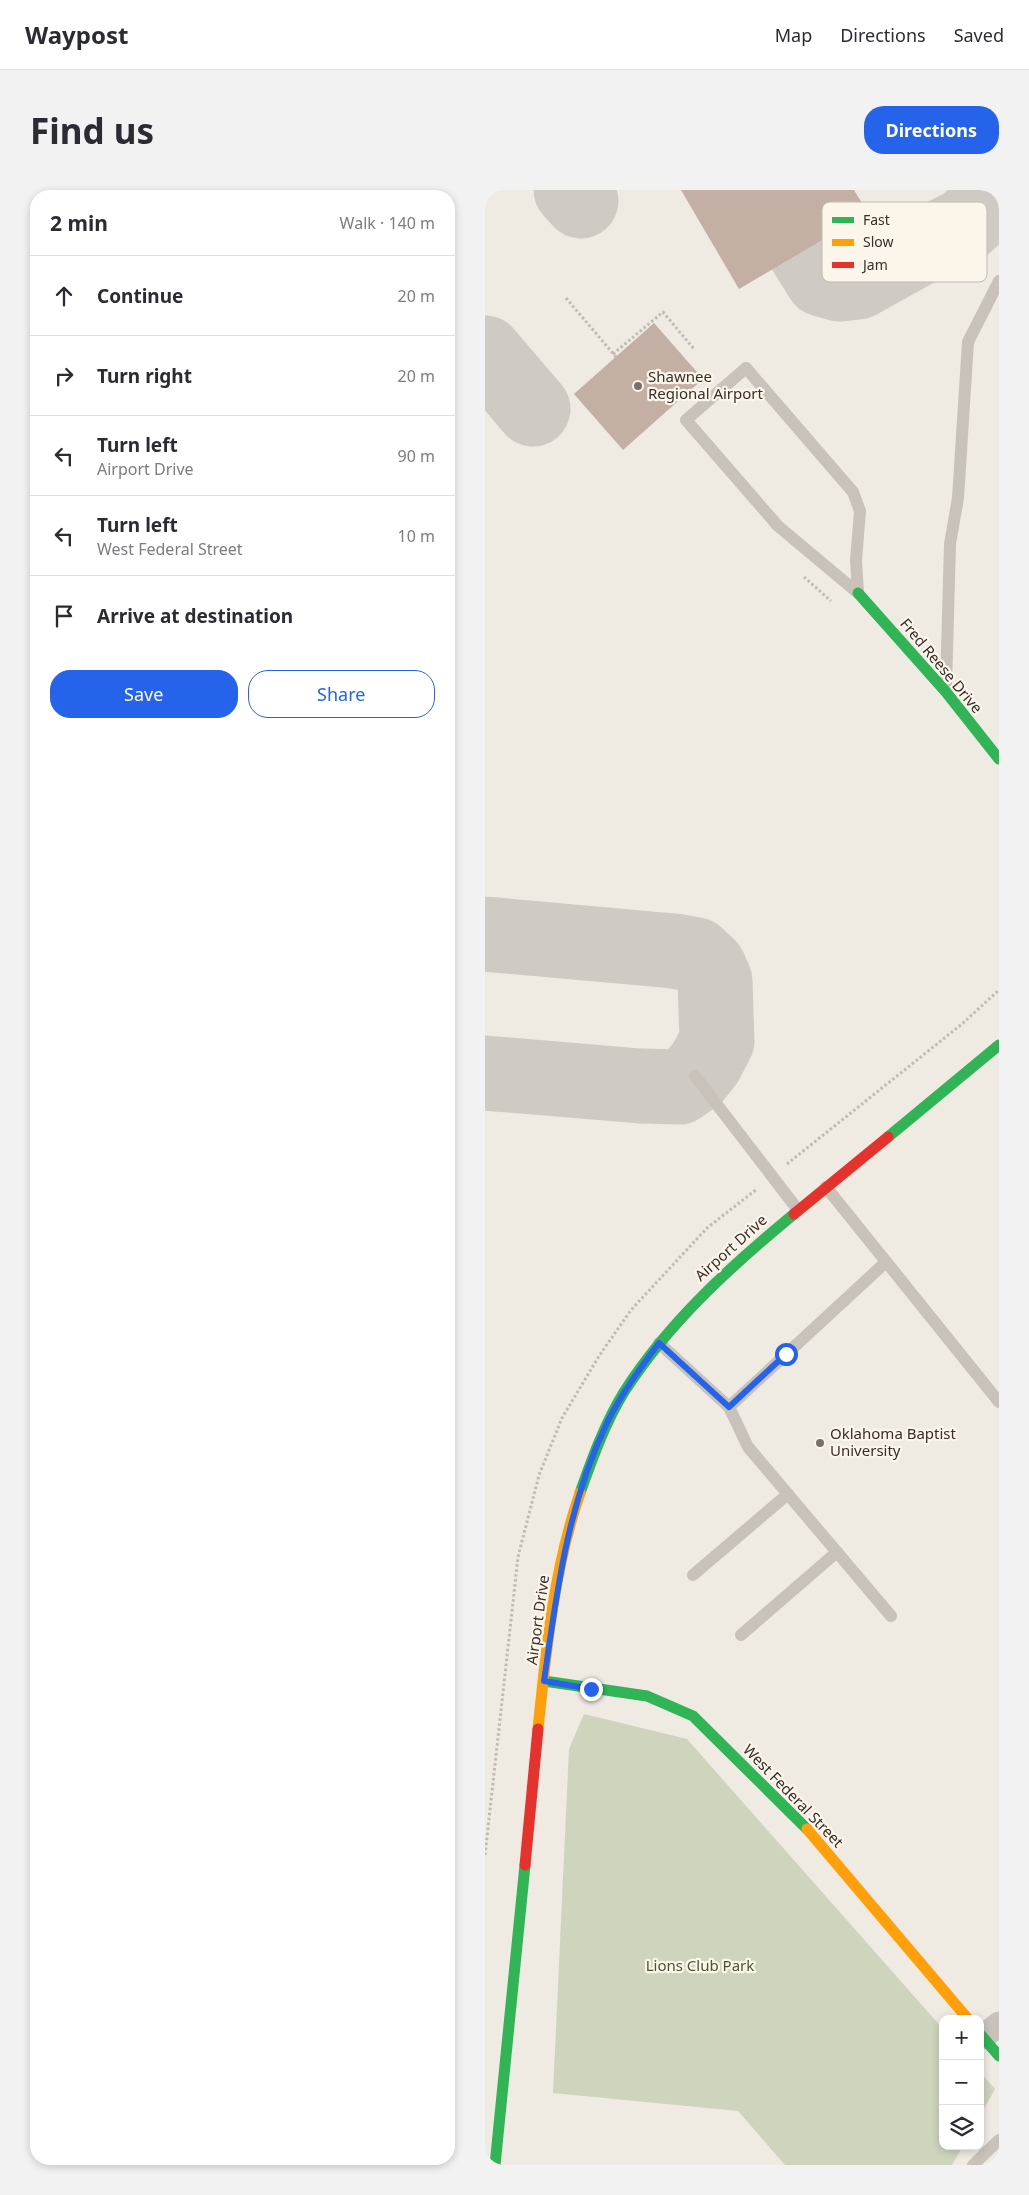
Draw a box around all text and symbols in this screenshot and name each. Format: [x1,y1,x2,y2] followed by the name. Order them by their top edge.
[25,18,128,51] text: Waypost
[775,23,812,47] text: Map
[840,23,926,47] text: Directions
[954,23,1004,47] text: Saved
[864,106,999,154] button: Directions
[30,107,154,154] text: Find us
[822,202,987,282] legend
[50,209,108,237] text: 2 min
[863,210,890,229] text: Fast
[340,212,435,234] text: Walk · 140 m
[863,232,894,251] text: Slow
[861,255,888,274] text: Jam
[50,282,78,310] icon: ahead
[97,283,183,309] text: Continue
[398,285,435,307] text: 20 m
[50,362,78,390] icon: right
[97,363,192,389] text: Turn right
[398,365,435,387] text: 20 m
[648,366,764,403] place label: Shawnee Regional Airport
[632,380,644,392] marker: Shawnee Regional Airport
[97,432,178,458] text: Turn left
[50,442,78,470] icon: left
[398,445,435,467] text: 90 m
[97,458,194,480] text: Airport Drive
[97,512,178,538] text: Turn left
[50,522,78,550] icon: left
[398,525,435,547] text: 10 m
[97,538,243,560] text: West Federal Street
[50,602,78,630] icon: arrive
[97,603,293,629] text: Arrive at destination
[896,614,987,717] street label: Fred Reese Drive
[50,670,238,718] button: Save
[248,670,435,718] button: Share
[690,1210,771,1285] street label: Airport Drive
[775,1343,798,1366] route start
[830,1423,957,1460] place label: Oklahoma Baptist University
[814,1437,826,1449] marker: Oklahoma Baptist University
[521,1574,553,1666] street label: Airport Drive
[580,1678,603,1701] route end
[739,1739,849,1852] street label: West Federal Street
[646,1955,754,1975] park label: Lions Club Park
[939,2015,984,2150] map controls
[939,2015,984,2060] button: +
[939,2060,984,2105] button: −
[939,2105,984,2150] button: layers

